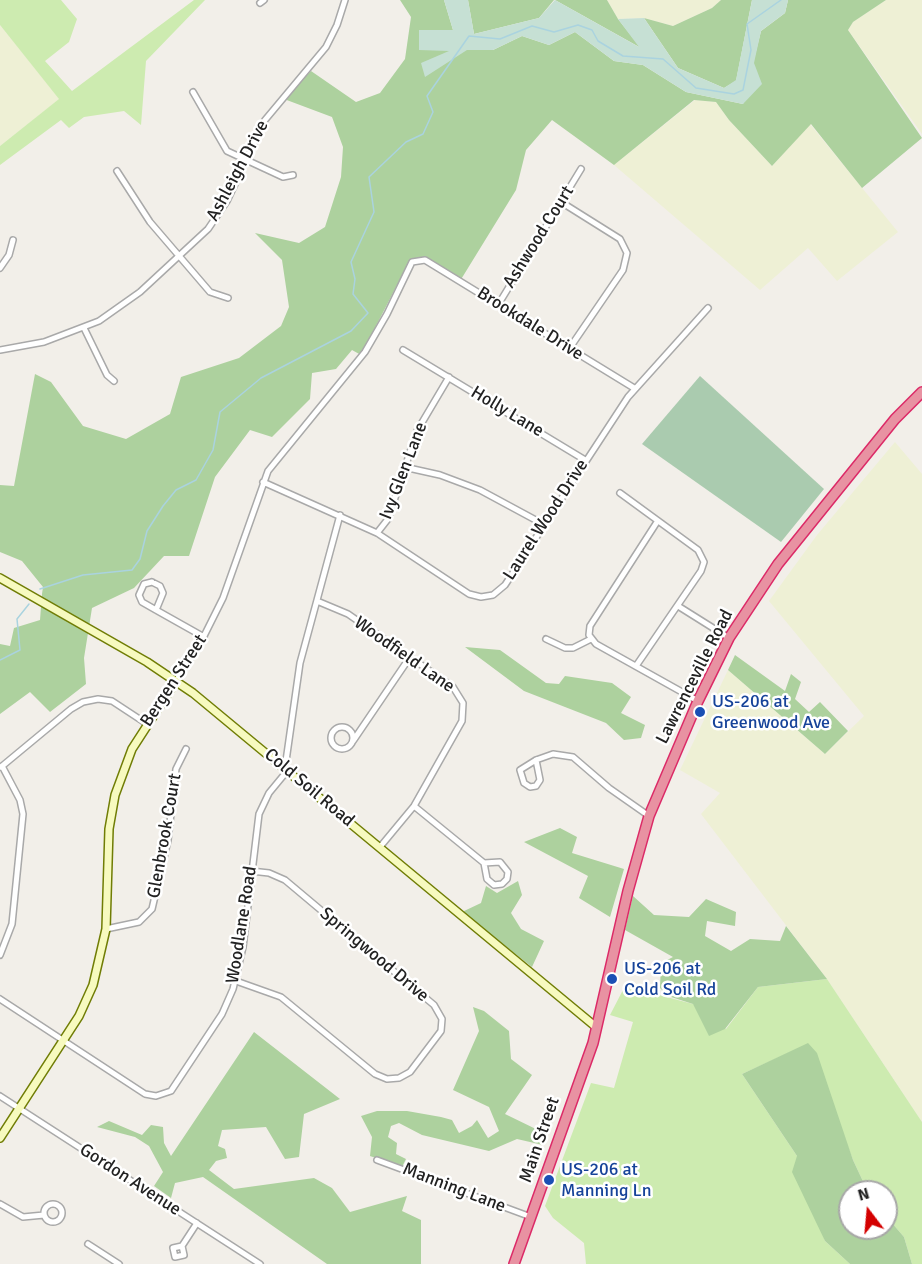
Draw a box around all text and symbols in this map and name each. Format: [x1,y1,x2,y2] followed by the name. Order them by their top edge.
[202,117,274,225] street label: Ashleigh Drive
[499,182,579,292] street label: Ashwood Court
[473,283,587,365] street label: Brookdale Drive
[467,382,547,442] street label: Holly Lane
[376,419,432,523] street label: Ivy Glen Lane
[499,455,593,585] street label: Laurel Wood Drive
[652,606,738,748] street label: Lawrenceville Road
[349,612,459,698] street label: Woodfield Lane
[136,631,212,731] street label: Bergen Street
[712,691,830,734] place label: US-206 at Greenwood Ave
[693,705,707,719] marker: US-206 at Greenwood Ave
[260,744,358,832] street label: Cold Soil Road
[143,772,187,900] street label: Glenbrook Court
[222,865,262,985] street label: Woodlane Road
[315,903,433,1007] street label: Springwood Drive
[624,958,716,1000] place label: US-206 at Cold Soil Rd
[605,972,619,986] marker: US-206 at Cold Soil Rd
[515,1094,565,1186] street label: Main Street
[75,1139,185,1221] street label: Gordon Avenue
[399,1158,509,1218] street label: Manning Lane
[561,1159,651,1202] place label: US-206 at Manning Ln
[542,1173,556,1187] marker: US-206 at Manning Ln
[838,1180,898,1240] north arrow
[855,1183,872,1206] text: N

